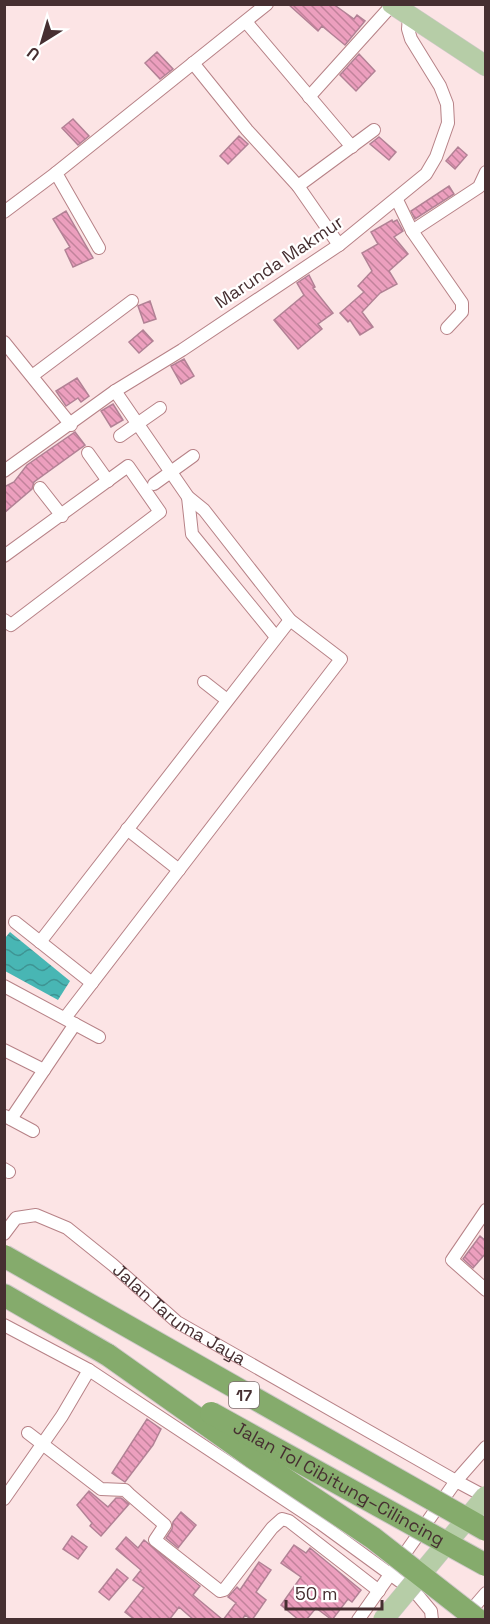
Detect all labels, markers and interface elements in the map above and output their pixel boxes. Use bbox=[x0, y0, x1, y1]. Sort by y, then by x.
north arrow bbox=[12, 12, 72, 72]
text: U bbox=[23, 42, 44, 65]
street label: Marunda Makmur bbox=[210, 210, 348, 313]
street label: Jalan Taruma Jaya bbox=[108, 1258, 250, 1370]
road number: 17 bbox=[229, 1382, 259, 1408]
street label: Jalan Tol Cibitung–Cilincing bbox=[229, 1416, 449, 1551]
scale bar bbox=[286, 1573, 382, 1611]
text: 50 m bbox=[295, 1582, 337, 1605]

